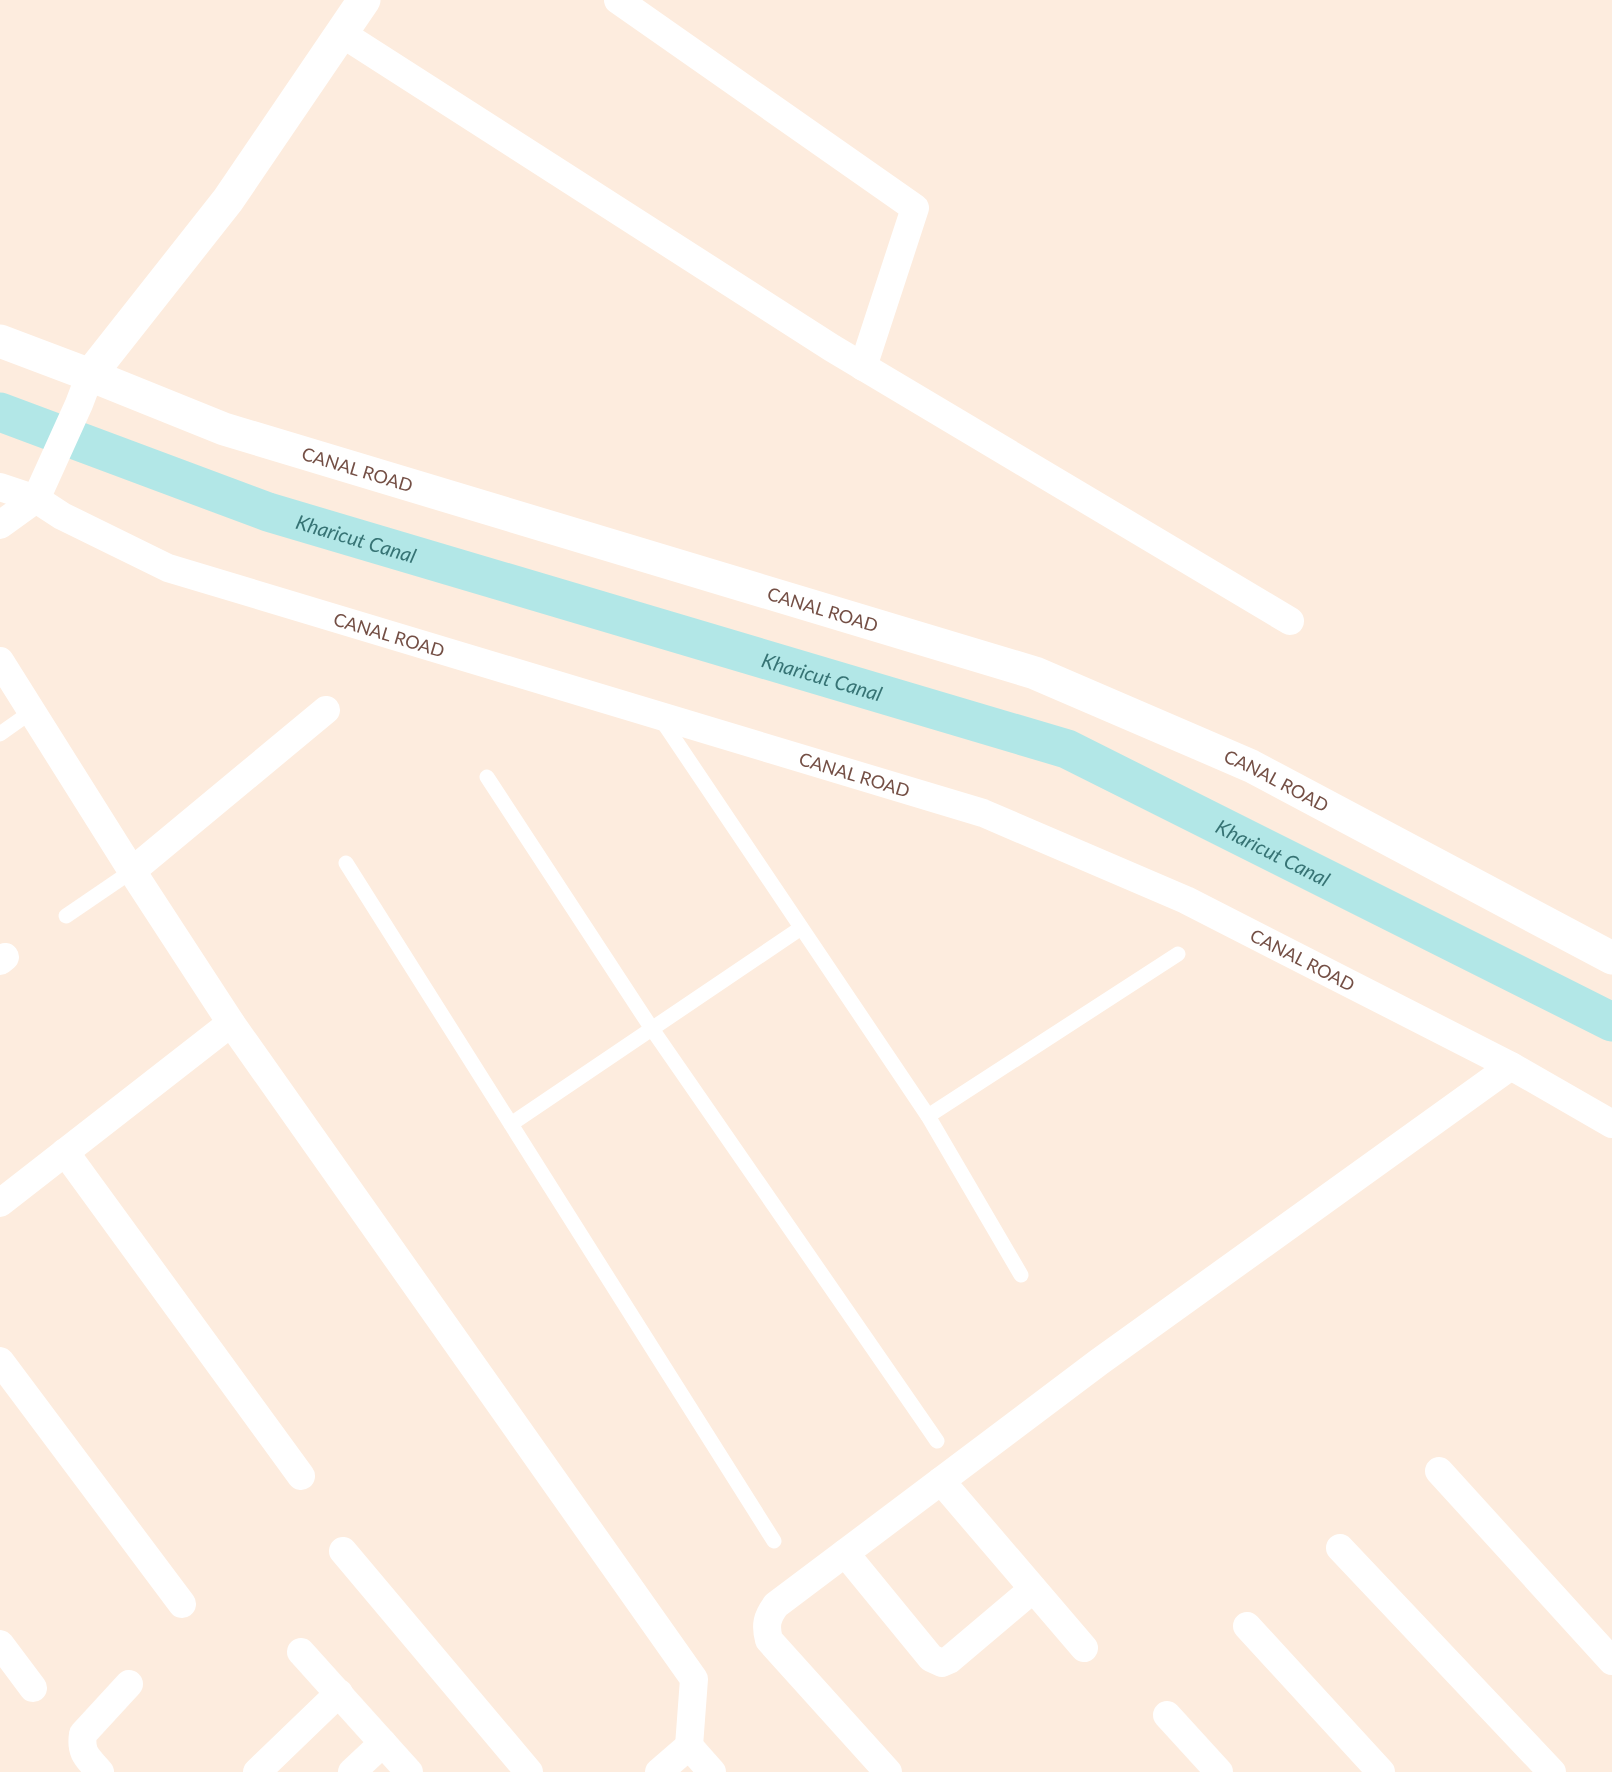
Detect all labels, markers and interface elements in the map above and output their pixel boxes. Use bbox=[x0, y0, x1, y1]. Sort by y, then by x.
street label: CANAL ROAD bbox=[299, 442, 415, 496]
water label: Kharicut Canal bbox=[293, 509, 420, 567]
street label: CANAL ROAD bbox=[765, 582, 881, 636]
street label: CANAL ROAD bbox=[331, 607, 447, 662]
water label: Kharicut Canal bbox=[759, 647, 885, 706]
street label: CANAL ROAD bbox=[1221, 745, 1333, 816]
street label: CANAL ROAD bbox=[797, 747, 913, 801]
water label: Kharicut Canal bbox=[1212, 814, 1334, 891]
street label: CANAL ROAD bbox=[1247, 924, 1359, 995]

